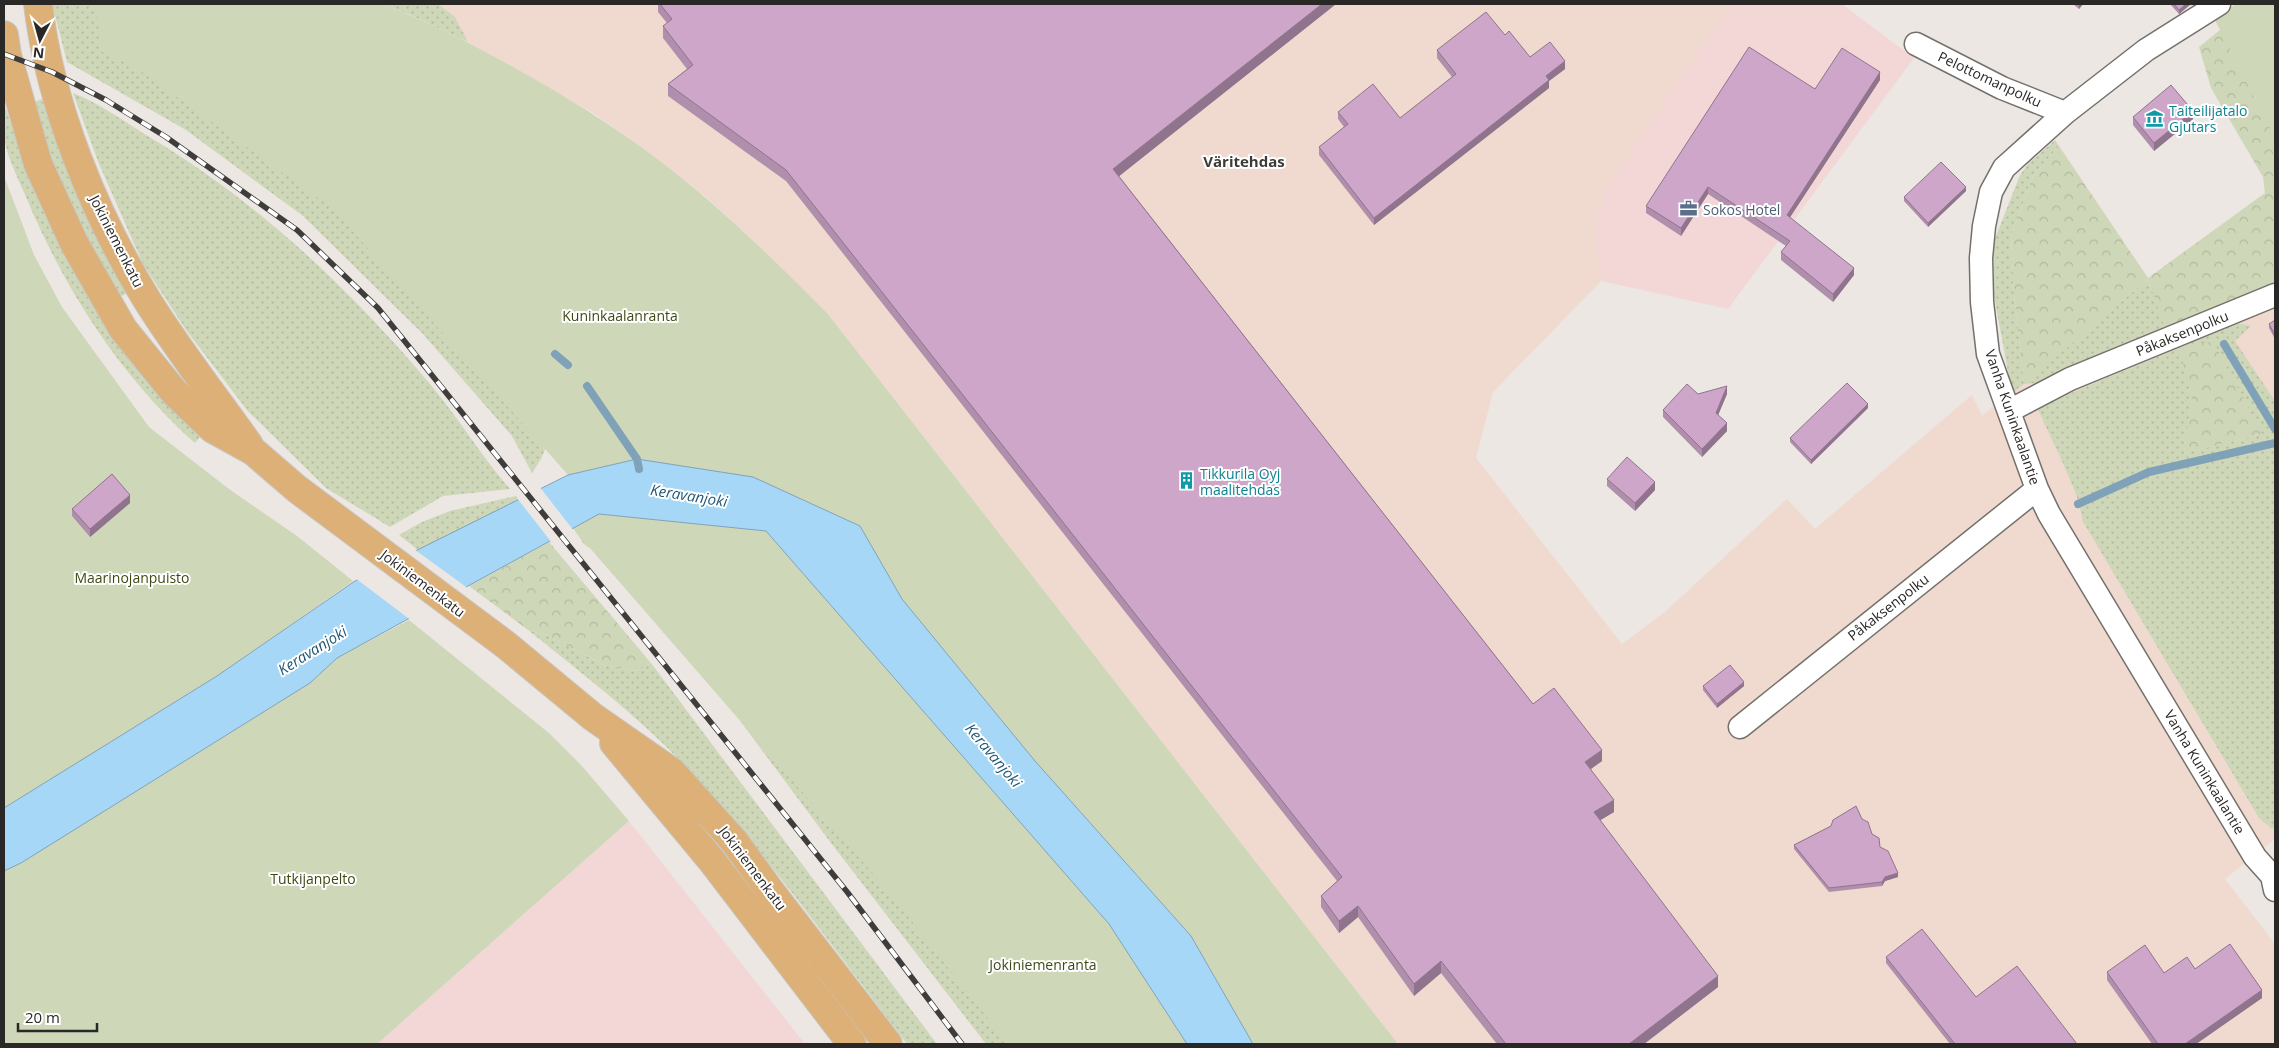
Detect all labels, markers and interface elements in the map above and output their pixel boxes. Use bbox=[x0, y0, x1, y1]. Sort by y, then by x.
north arrow bbox=[15, 15, 65, 65]
text: N bbox=[32, 43, 45, 63]
street label: Pelottomanpolku bbox=[1935, 47, 2045, 111]
place label: Taiteilijatalo Gjutars bbox=[2169, 101, 2248, 136]
museum icon: Taiteilijatalo Gjutars bbox=[2145, 108, 2165, 128]
district label: Väritehdas bbox=[1203, 151, 1285, 171]
street label: Jokiniemenkatu bbox=[85, 190, 148, 290]
office icon: Sokos Hotel bbox=[1679, 199, 1699, 219]
place label: Sokos Hotel bbox=[1703, 200, 1780, 219]
park label: Kuninkaalanranta bbox=[562, 306, 678, 325]
street label: Påkaksenpolku bbox=[2133, 306, 2231, 360]
street label: Vanha Kuninkaalantie bbox=[1981, 347, 2045, 487]
place label: Tikkurila Oyj maalitehdas bbox=[1200, 464, 1280, 499]
building icon: Tikkurila Oyj maalitehdas bbox=[1176, 471, 1196, 491]
water label: Keravanjoki bbox=[649, 479, 729, 511]
street label: Jokiniemenkatu bbox=[375, 544, 469, 621]
park label: Maarinojanpuisto bbox=[74, 568, 190, 587]
street label: Påkaksenpolku bbox=[1843, 569, 1933, 645]
water label: Keravanjoki bbox=[274, 621, 350, 679]
street label: Vanha Kuninkaalantie bbox=[2160, 706, 2250, 838]
water label: Keravanjoki bbox=[961, 719, 1027, 791]
street label: Jokiniemenkatu bbox=[714, 820, 791, 914]
park label: Tutkijanpelto bbox=[270, 869, 356, 888]
park label: Jokiniemenranta bbox=[987, 955, 1097, 974]
scale bar bbox=[18, 1000, 96, 1032]
text: 20 m bbox=[25, 1007, 60, 1027]

